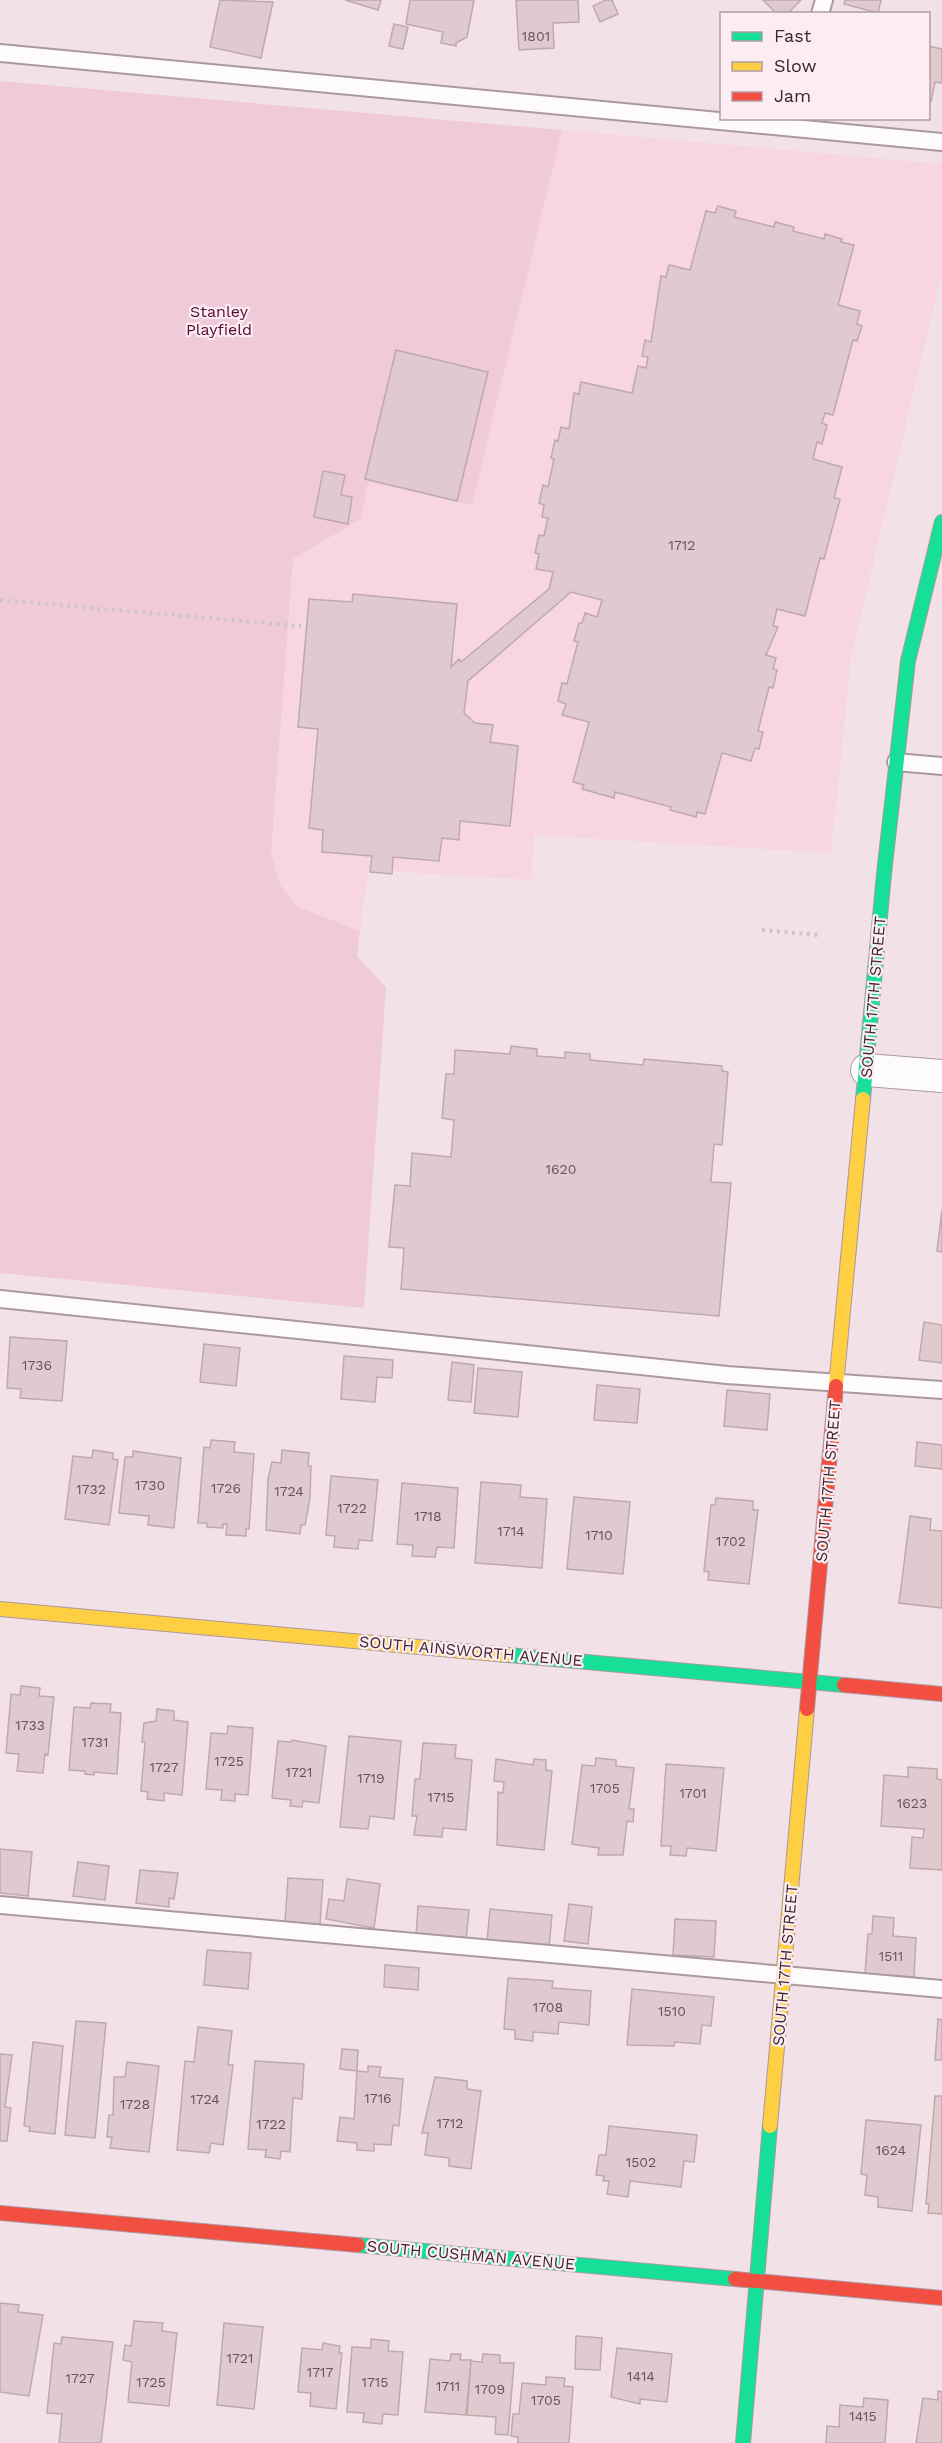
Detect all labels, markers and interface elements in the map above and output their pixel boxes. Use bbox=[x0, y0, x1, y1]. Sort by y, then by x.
legend bbox=[720, 12, 930, 120]
text: Fast bbox=[774, 25, 812, 46]
house number: 1801 bbox=[522, 28, 550, 44]
text: Slow bbox=[774, 55, 817, 76]
text: Jam bbox=[774, 85, 811, 106]
park label: Stanley Playfield bbox=[186, 302, 252, 339]
house number: 1712 bbox=[669, 537, 695, 553]
street label: SOUTH 17TH STREET bbox=[856, 915, 890, 1079]
house number: 1620 bbox=[546, 1161, 576, 1177]
house number: 1736 bbox=[22, 1357, 52, 1373]
street label: SOUTH 17TH STREET bbox=[811, 1399, 845, 1563]
house number: 1730 bbox=[135, 1477, 165, 1493]
house number: 1726 bbox=[211, 1480, 241, 1496]
house number: 1732 bbox=[76, 1481, 106, 1497]
house number: 1724 bbox=[274, 1483, 304, 1499]
house number: 1722 bbox=[337, 1500, 367, 1516]
house number: 1718 bbox=[414, 1508, 442, 1524]
house number: 1714 bbox=[497, 1523, 525, 1539]
house number: 1710 bbox=[585, 1527, 613, 1543]
house number: 1702 bbox=[716, 1533, 746, 1549]
street label: SOUTH AINSWORTH AVENUE bbox=[358, 1632, 584, 1670]
house number: 1733 bbox=[15, 1717, 45, 1733]
house number: 1731 bbox=[82, 1734, 108, 1750]
house number: 1725 bbox=[214, 1753, 244, 1769]
house number: 1727 bbox=[149, 1759, 179, 1775]
house number: 1721 bbox=[286, 1764, 312, 1780]
house number: 1719 bbox=[357, 1770, 385, 1786]
house number: 1705 bbox=[590, 1780, 620, 1796]
house number: 1701 bbox=[679, 1785, 707, 1801]
house number: 1715 bbox=[428, 1789, 454, 1805]
house number: 1623 bbox=[897, 1795, 927, 1811]
street label: SOUTH 17TH STREET bbox=[768, 1883, 802, 2047]
house number: 1511 bbox=[879, 1948, 903, 1964]
house number: 1708 bbox=[533, 1999, 563, 2015]
house number: 1510 bbox=[658, 2003, 686, 2019]
house number: 1716 bbox=[364, 2090, 392, 2106]
house number: 1724 bbox=[190, 2091, 220, 2107]
house number: 1728 bbox=[120, 2096, 150, 2112]
house number: 1712 bbox=[437, 2115, 463, 2131]
house number: 1722 bbox=[256, 2116, 286, 2132]
house number: 1624 bbox=[876, 2142, 906, 2158]
house number: 1502 bbox=[626, 2154, 656, 2170]
street label: SOUTH CUSHMAN AVENUE bbox=[366, 2236, 576, 2274]
house number: 1721 bbox=[227, 2350, 253, 2366]
house number: 1717 bbox=[307, 2364, 333, 2380]
house number: 1414 bbox=[627, 2368, 655, 2384]
house number: 1727 bbox=[65, 2370, 95, 2386]
house number: 1725 bbox=[136, 2374, 166, 2390]
house number: 1715 bbox=[362, 2374, 388, 2390]
house number: 1711 bbox=[436, 2378, 460, 2394]
house number: 1709 bbox=[475, 2381, 505, 2397]
house number: 1705 bbox=[531, 2392, 561, 2408]
house number: 1415 bbox=[849, 2408, 877, 2424]

